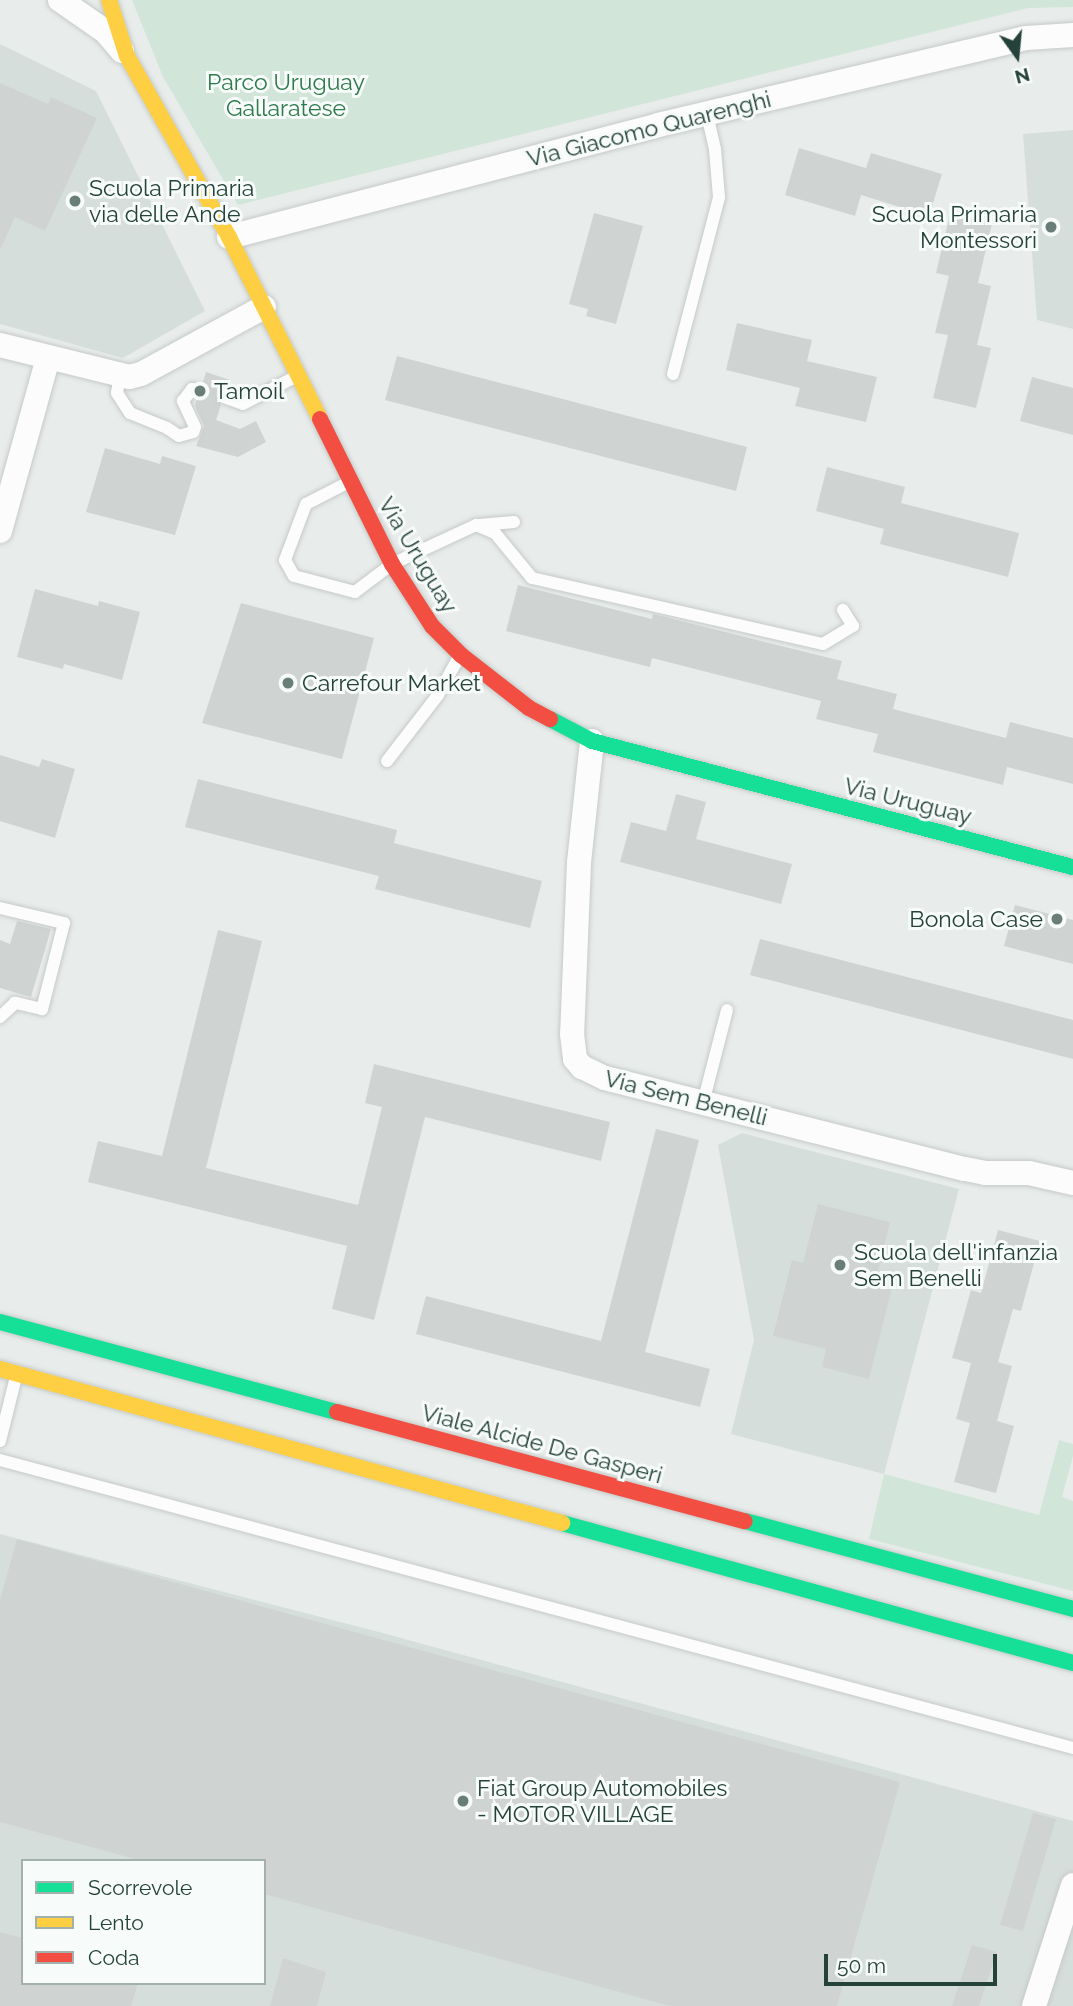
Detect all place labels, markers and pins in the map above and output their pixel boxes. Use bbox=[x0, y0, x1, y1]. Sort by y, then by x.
place label: Scuola Primaria via delle Ande bbox=[89, 174, 254, 228]
marker: Scuola Primaria via delle Ande bbox=[67, 193, 83, 209]
place label: Scuola Primaria Montessori bbox=[872, 200, 1037, 254]
marker: Scuola Primaria Montessori bbox=[1043, 219, 1059, 235]
place label: Tamoil bbox=[214, 377, 284, 405]
marker: Tamoil bbox=[192, 383, 208, 399]
place label: Carrefour Market bbox=[302, 669, 481, 697]
marker: Carrefour Market bbox=[280, 675, 296, 691]
place label: Bonola Case bbox=[909, 905, 1043, 933]
marker: Bonola Case bbox=[1049, 911, 1065, 927]
place label: Scuola dell'infanzia Sem Benelli bbox=[854, 1238, 1058, 1292]
marker: Scuola dell'infanzia Sem Benelli bbox=[832, 1257, 848, 1273]
place label: Fiat Group Automobiles - MOTOR VILLAGE bbox=[477, 1774, 728, 1828]
marker: Fiat Group Automobiles - MOTOR VILLAGE bbox=[455, 1793, 471, 1809]

